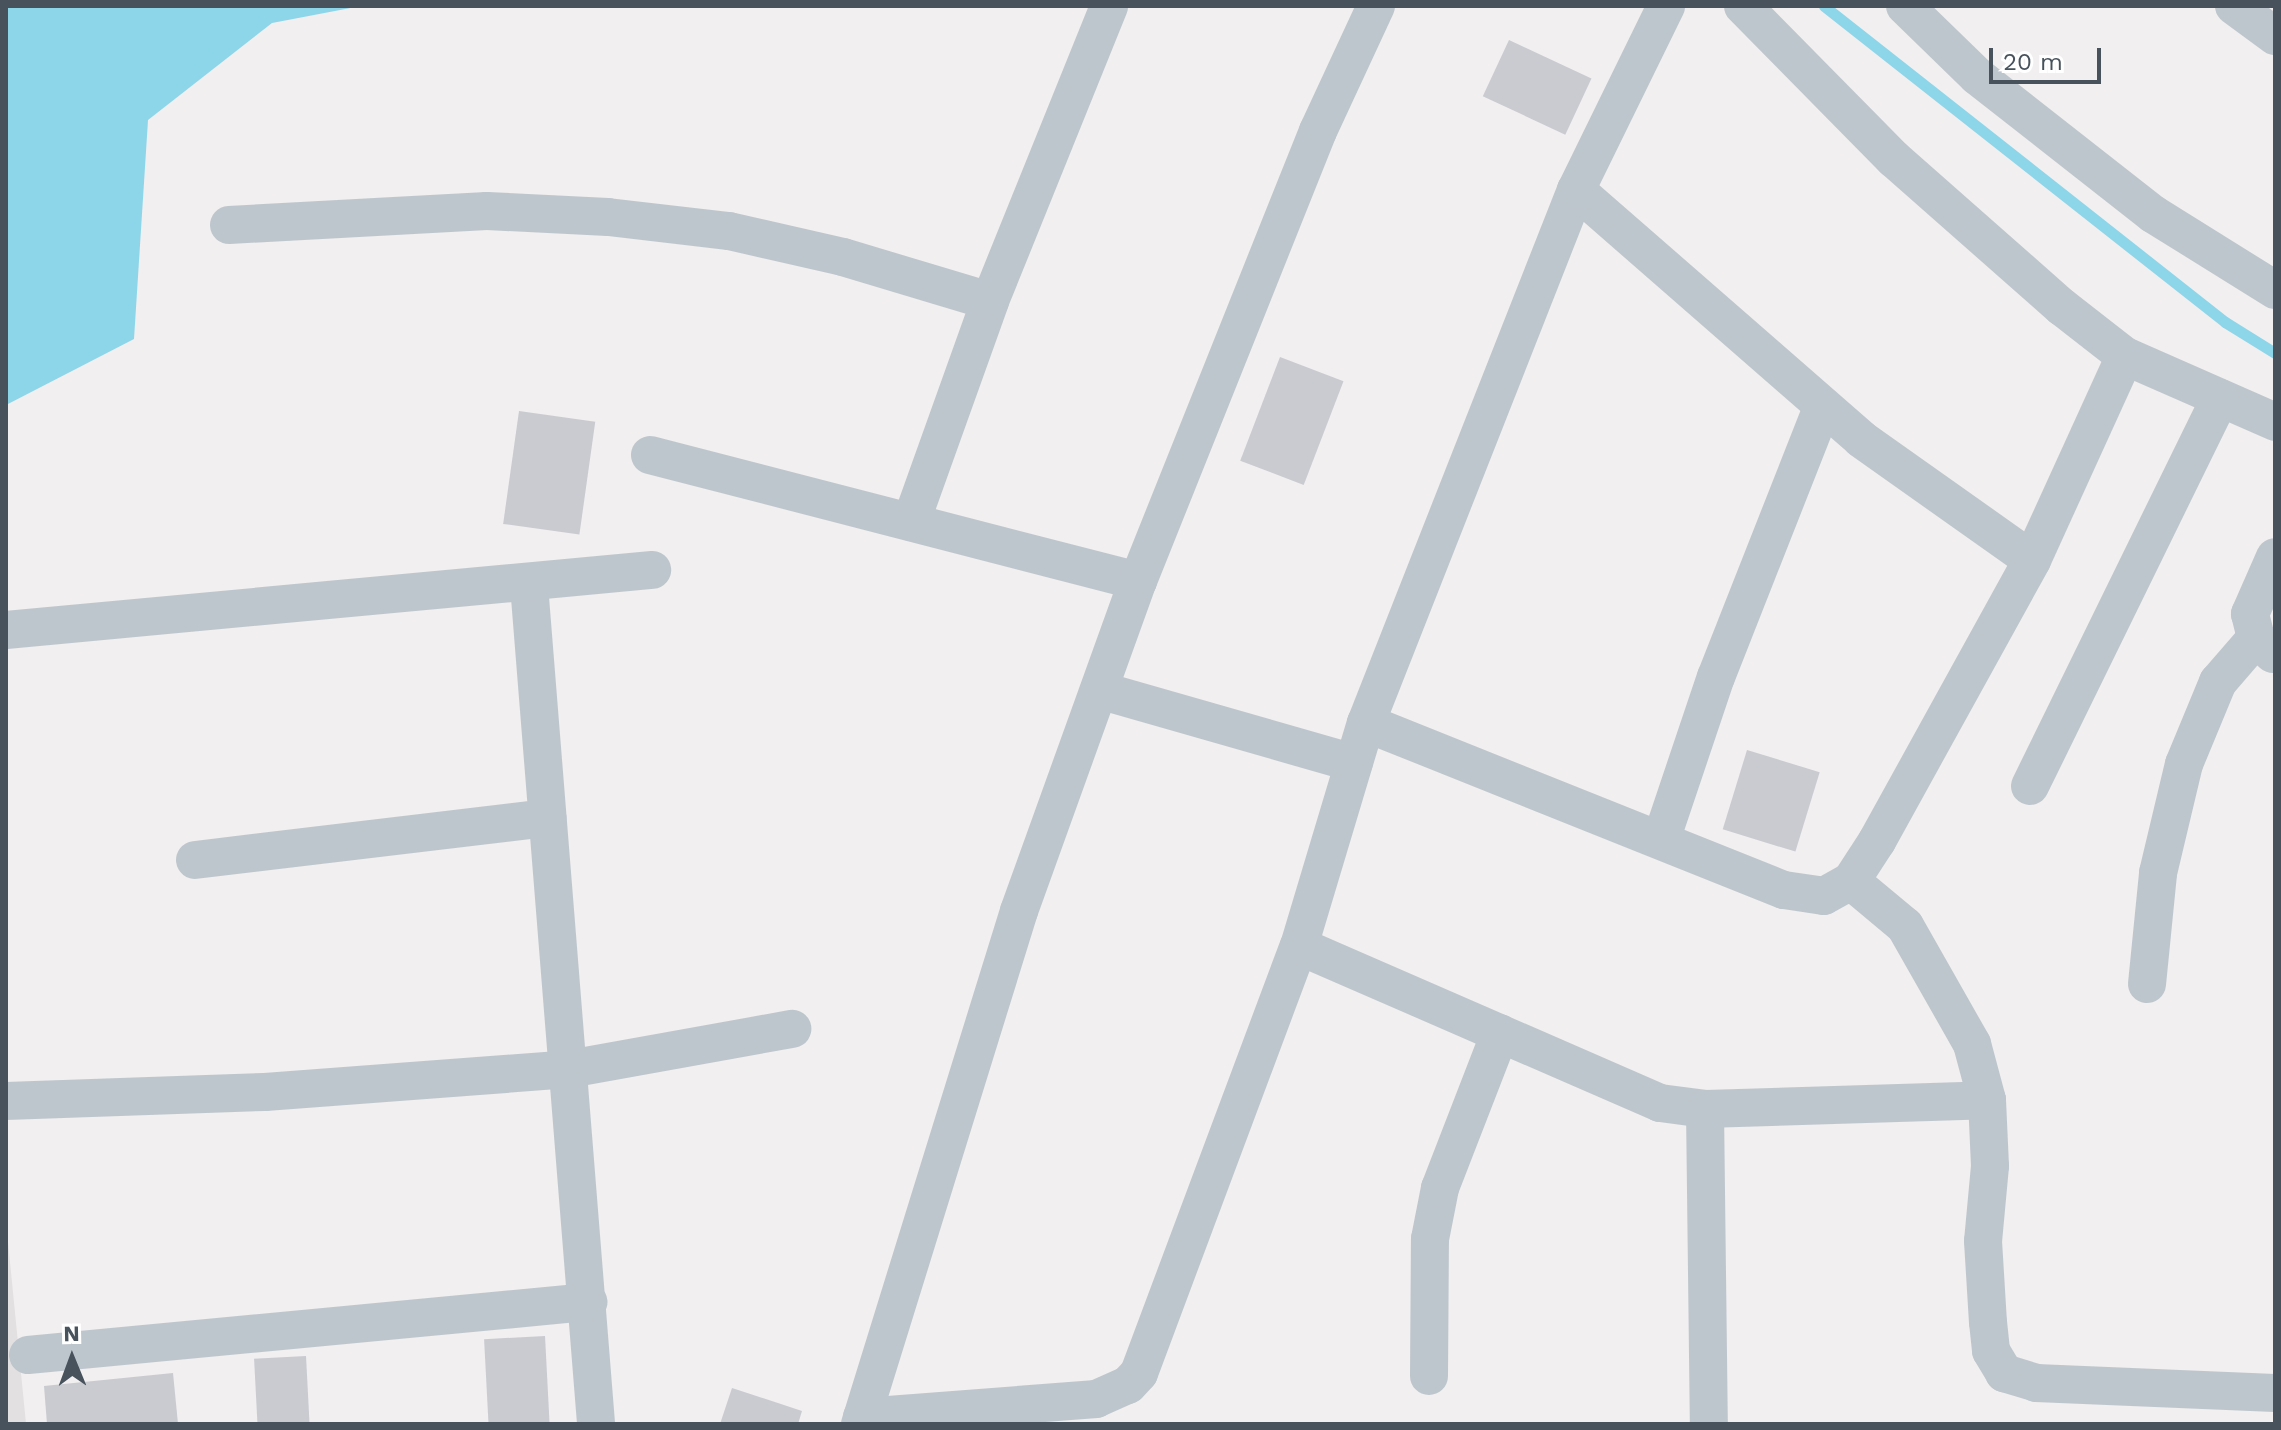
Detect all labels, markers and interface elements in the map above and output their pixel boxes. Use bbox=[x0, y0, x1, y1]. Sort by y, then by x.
scale bar bbox=[1993, 32, 2105, 82]
text: 20 m bbox=[2003, 48, 2063, 76]
north arrow bbox=[32, 1318, 112, 1398]
text: N bbox=[63, 1321, 80, 1346]

